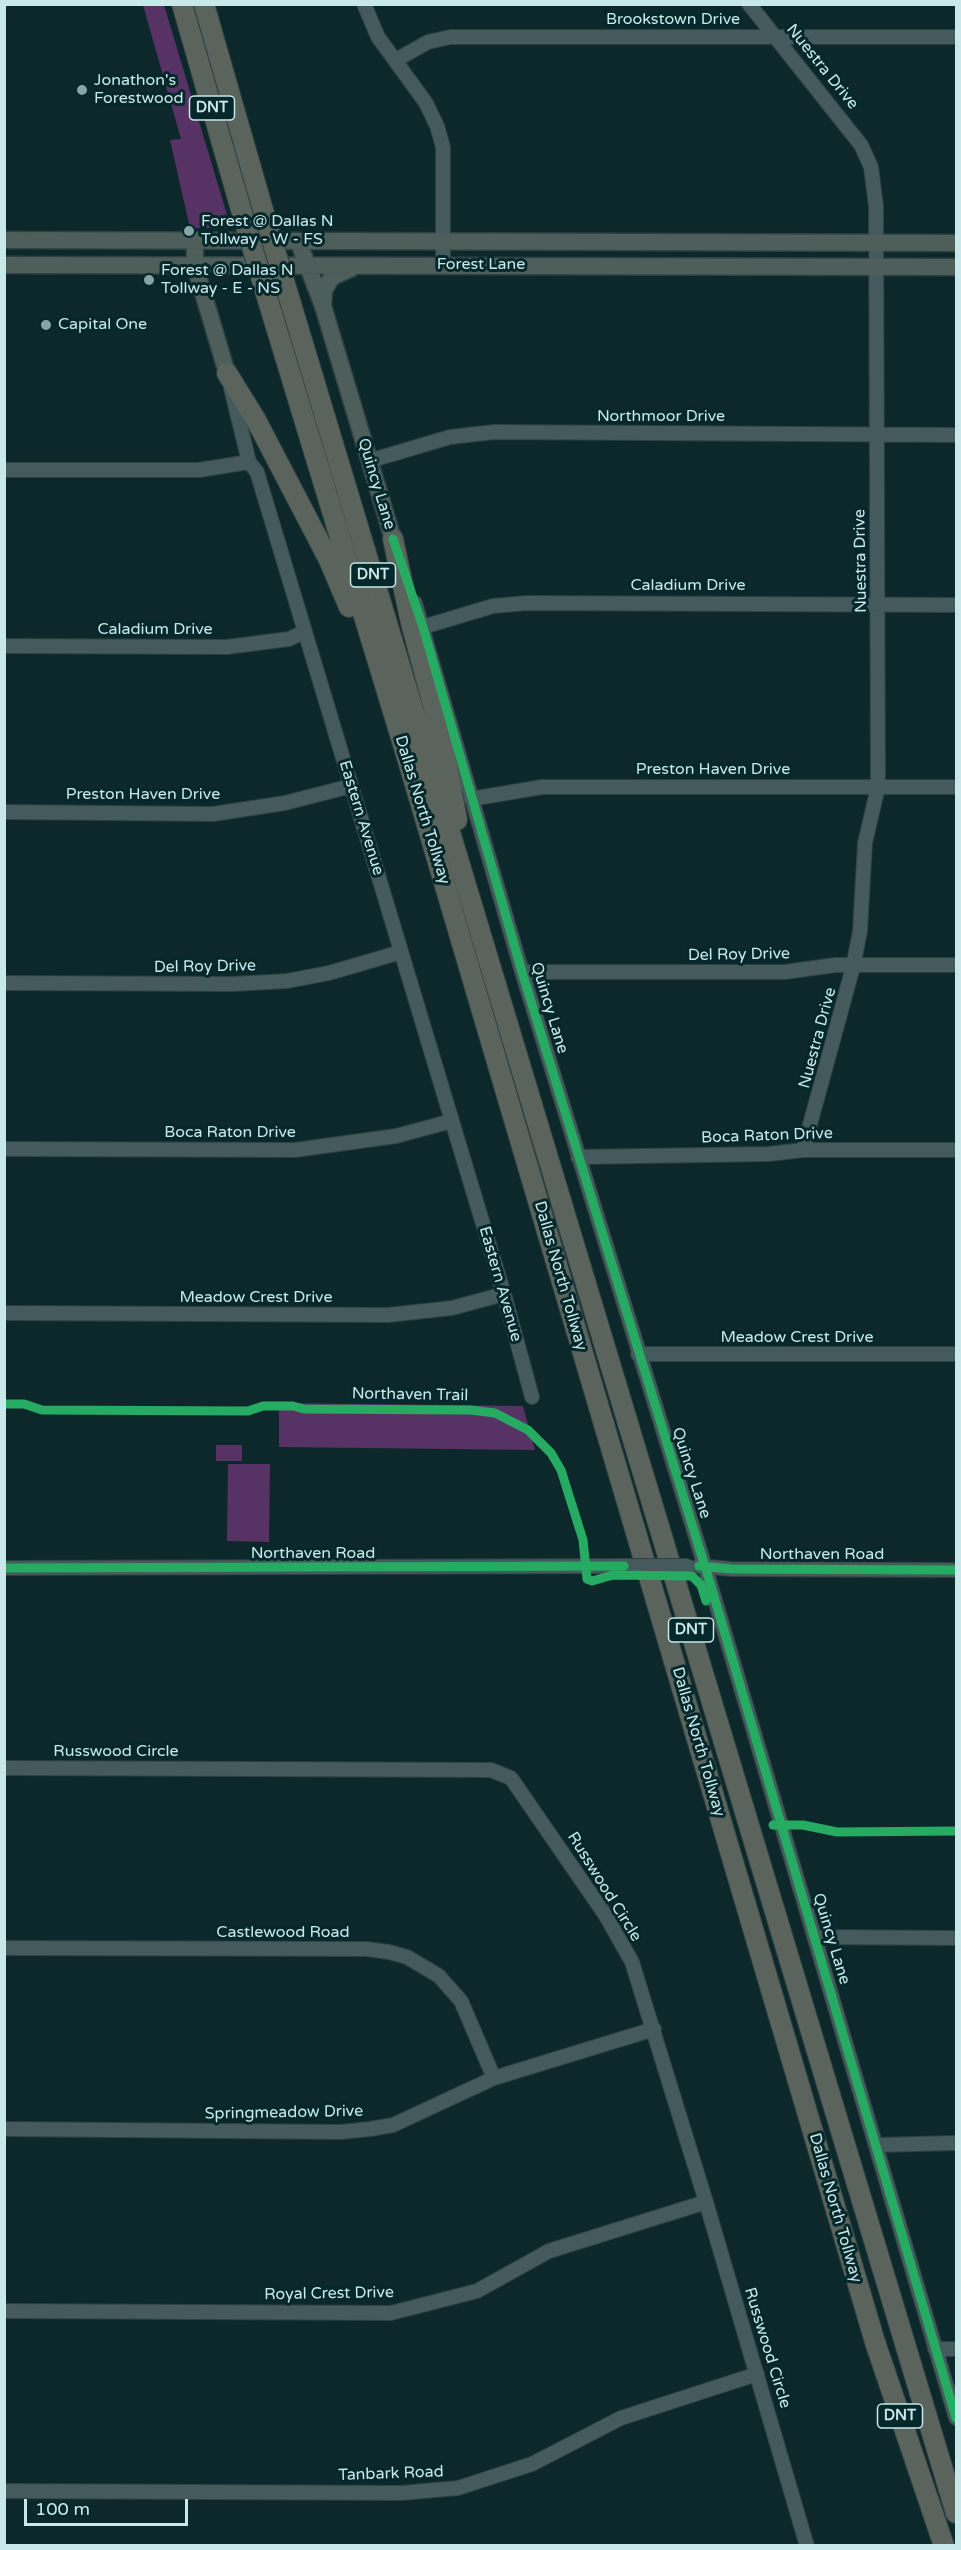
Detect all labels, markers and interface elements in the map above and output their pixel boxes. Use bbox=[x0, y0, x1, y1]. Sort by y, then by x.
street label: Brookstown Drive bbox=[606, 10, 740, 30]
street label: Nuestra Drive bbox=[782, 21, 862, 113]
place label: Jonathon's Forestwood bbox=[94, 71, 184, 109]
marker: Jonathon's Forestwood bbox=[75, 83, 89, 97]
road number: DNT bbox=[190, 96, 234, 120]
place label: Forest @ Dallas N Tollway - W - FS bbox=[201, 212, 334, 250]
marker: Forest @ Dallas N Tollway - W - FS bbox=[182, 224, 196, 238]
street label: Forest Lane bbox=[437, 255, 525, 275]
place label: Forest @ Dallas N Tollway - E - NS bbox=[161, 261, 294, 299]
marker: Forest @ Dallas N Tollway - E - NS bbox=[142, 273, 156, 287]
place label: Capital One bbox=[58, 315, 147, 335]
marker: Capital One bbox=[39, 318, 53, 332]
street label: Northmoor Drive bbox=[597, 407, 725, 427]
street label: Quincy Lane bbox=[353, 436, 399, 532]
street label: Nuestra Drive bbox=[850, 509, 872, 613]
road number: DNT bbox=[350, 563, 395, 587]
street label: Caladium Drive bbox=[630, 576, 746, 596]
street label: Caladium Drive bbox=[97, 620, 213, 640]
street label: Dallas North Tollway bbox=[390, 733, 454, 887]
street label: Eastern Avenue bbox=[334, 758, 388, 878]
street label: Preston Haven Drive bbox=[636, 760, 790, 780]
street label: Preston Haven Drive bbox=[66, 785, 220, 805]
street label: Del Roy Drive bbox=[688, 945, 790, 965]
street label: Del Roy Drive bbox=[154, 957, 256, 977]
street label: Quincy Lane bbox=[526, 960, 572, 1056]
street label: Nuestra Drive bbox=[795, 985, 841, 1091]
street label: Boca Raton Drive bbox=[164, 1123, 296, 1143]
street label: Boca Raton Drive bbox=[701, 1124, 833, 1148]
street label: Dallas North Tollway bbox=[529, 1199, 591, 1353]
street label: Eastern Avenue bbox=[474, 1224, 526, 1344]
street label: Meadow Crest Drive bbox=[179, 1288, 333, 1308]
street label: Meadow Crest Drive bbox=[720, 1328, 874, 1348]
street label: Northaven Trail bbox=[352, 1384, 468, 1406]
street label: Quincy Lane bbox=[667, 1425, 715, 1521]
street label: Northaven Road bbox=[251, 1544, 375, 1564]
street label: Northaven Road bbox=[760, 1545, 884, 1565]
road number: DNT bbox=[668, 1618, 714, 1642]
street label: Dallas North Tollway bbox=[667, 1665, 729, 1819]
street label: Russwood Circle bbox=[53, 1742, 179, 1762]
street label: Russwood Circle bbox=[563, 1829, 645, 1945]
street label: Quincy Lane bbox=[808, 1891, 854, 1987]
street label: Castlewood Road bbox=[216, 1923, 350, 1943]
street label: Springmeadow Drive bbox=[205, 2102, 363, 2124]
street label: Dallas North Tollway bbox=[804, 2131, 866, 2285]
street label: Royal Crest Drive bbox=[264, 2283, 394, 2305]
street label: Russwood Circle bbox=[740, 2285, 794, 2411]
road number: DNT bbox=[878, 2404, 922, 2428]
street label: Tanbark Road bbox=[338, 2463, 444, 2485]
scale bar bbox=[27, 2487, 190, 2525]
text: 100 m bbox=[35, 2498, 90, 2520]

